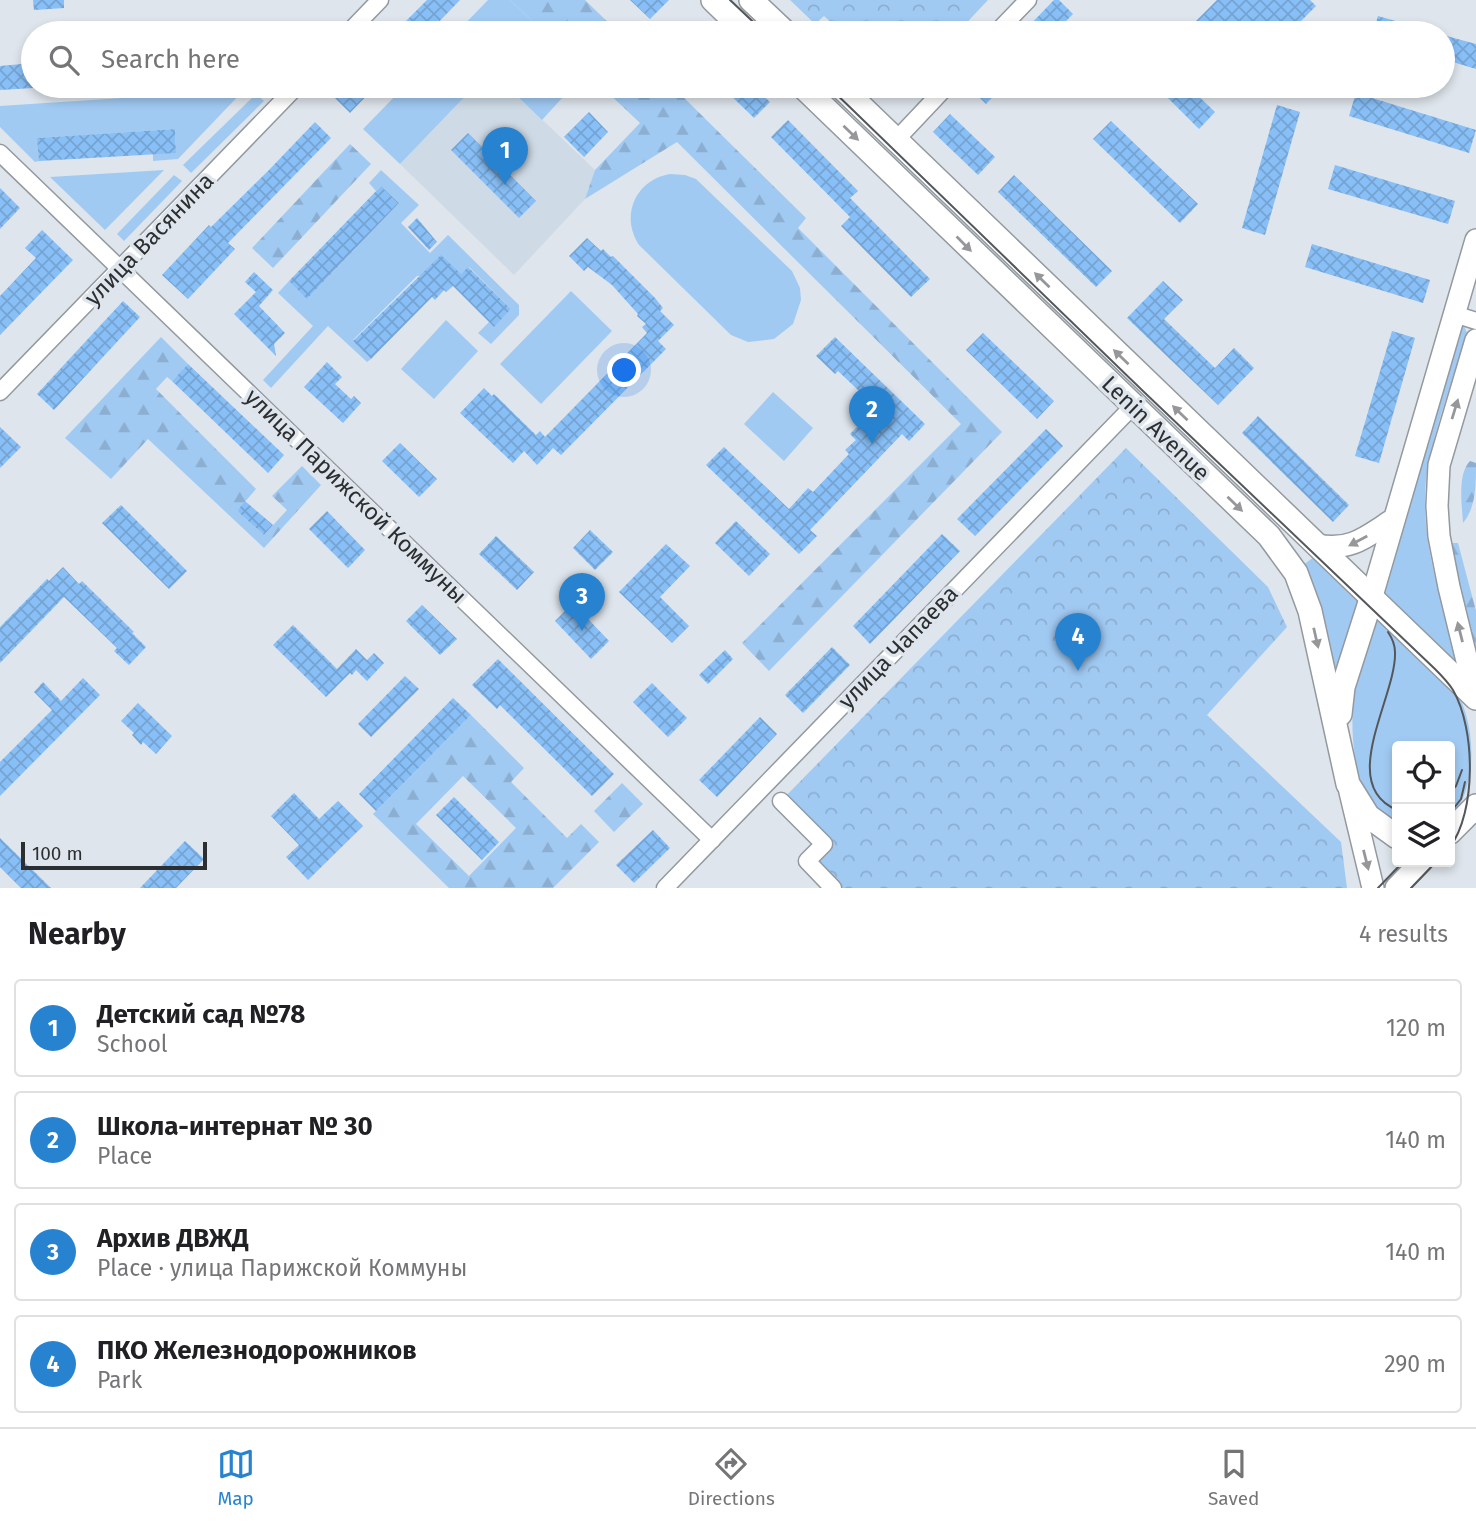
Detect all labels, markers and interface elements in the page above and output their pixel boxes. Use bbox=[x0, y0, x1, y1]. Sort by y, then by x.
search box bbox=[21, 21, 1455, 98]
icon: search bbox=[45, 41, 83, 79]
text: Search here bbox=[101, 44, 240, 75]
one-way arrow bbox=[842, 125, 859, 142]
pin: 1 bbox=[482, 127, 528, 185]
street label: улица Васянина bbox=[79, 167, 219, 311]
one-way arrow bbox=[956, 235, 973, 252]
one-way arrow bbox=[1034, 272, 1051, 289]
one-way arrow bbox=[1113, 348, 1130, 365]
your location bbox=[607, 353, 641, 387]
street label: Lenin Avenue bbox=[1096, 370, 1216, 486]
street label: улица Парижской Коммуны bbox=[239, 383, 473, 609]
pin: 2 bbox=[849, 386, 895, 444]
one-way arrow bbox=[1451, 398, 1461, 419]
one-way arrow bbox=[1172, 406, 1189, 422]
one-way arrow bbox=[1226, 495, 1243, 511]
one-way arrow bbox=[1347, 534, 1367, 546]
pin: 3 bbox=[559, 573, 605, 631]
street label: улица Чапаева bbox=[832, 579, 964, 715]
pin: 4 bbox=[1055, 613, 1101, 671]
one-way arrow bbox=[1454, 620, 1465, 642]
one-way arrow bbox=[1311, 627, 1322, 649]
map controls bbox=[1392, 741, 1455, 867]
button: locate bbox=[1392, 741, 1455, 804]
button: layers bbox=[1392, 804, 1455, 867]
scale bar bbox=[21, 839, 206, 871]
text: 100 m bbox=[32, 842, 83, 865]
one-way arrow bbox=[1361, 849, 1372, 871]
text: Nearby bbox=[28, 916, 126, 952]
text: 4 results bbox=[1359, 920, 1448, 948]
text: Детский сад №78 bbox=[97, 999, 305, 1030]
text: 1 bbox=[48, 1014, 58, 1042]
text: 120 m bbox=[1386, 1014, 1446, 1042]
text: School bbox=[97, 1030, 168, 1058]
text: Школа-интернат № 30 bbox=[97, 1111, 373, 1142]
text: 2 bbox=[47, 1126, 59, 1154]
text: 140 m bbox=[1385, 1126, 1446, 1154]
text: Place bbox=[97, 1142, 152, 1170]
text: Архив ДВЖД bbox=[97, 1223, 249, 1254]
text: 3 bbox=[47, 1238, 59, 1266]
text: 140 m bbox=[1385, 1238, 1446, 1266]
text: Place · улица Парижской Коммуны bbox=[97, 1254, 467, 1282]
text: ПКО Железнодорожников bbox=[97, 1335, 417, 1366]
text: 4 bbox=[47, 1350, 60, 1378]
text: 290 m bbox=[1384, 1350, 1446, 1378]
text: Park bbox=[97, 1366, 142, 1394]
tab: Map bbox=[217, 1445, 255, 1510]
tab: Directions bbox=[688, 1445, 775, 1510]
tab: Saved bbox=[1208, 1445, 1259, 1510]

